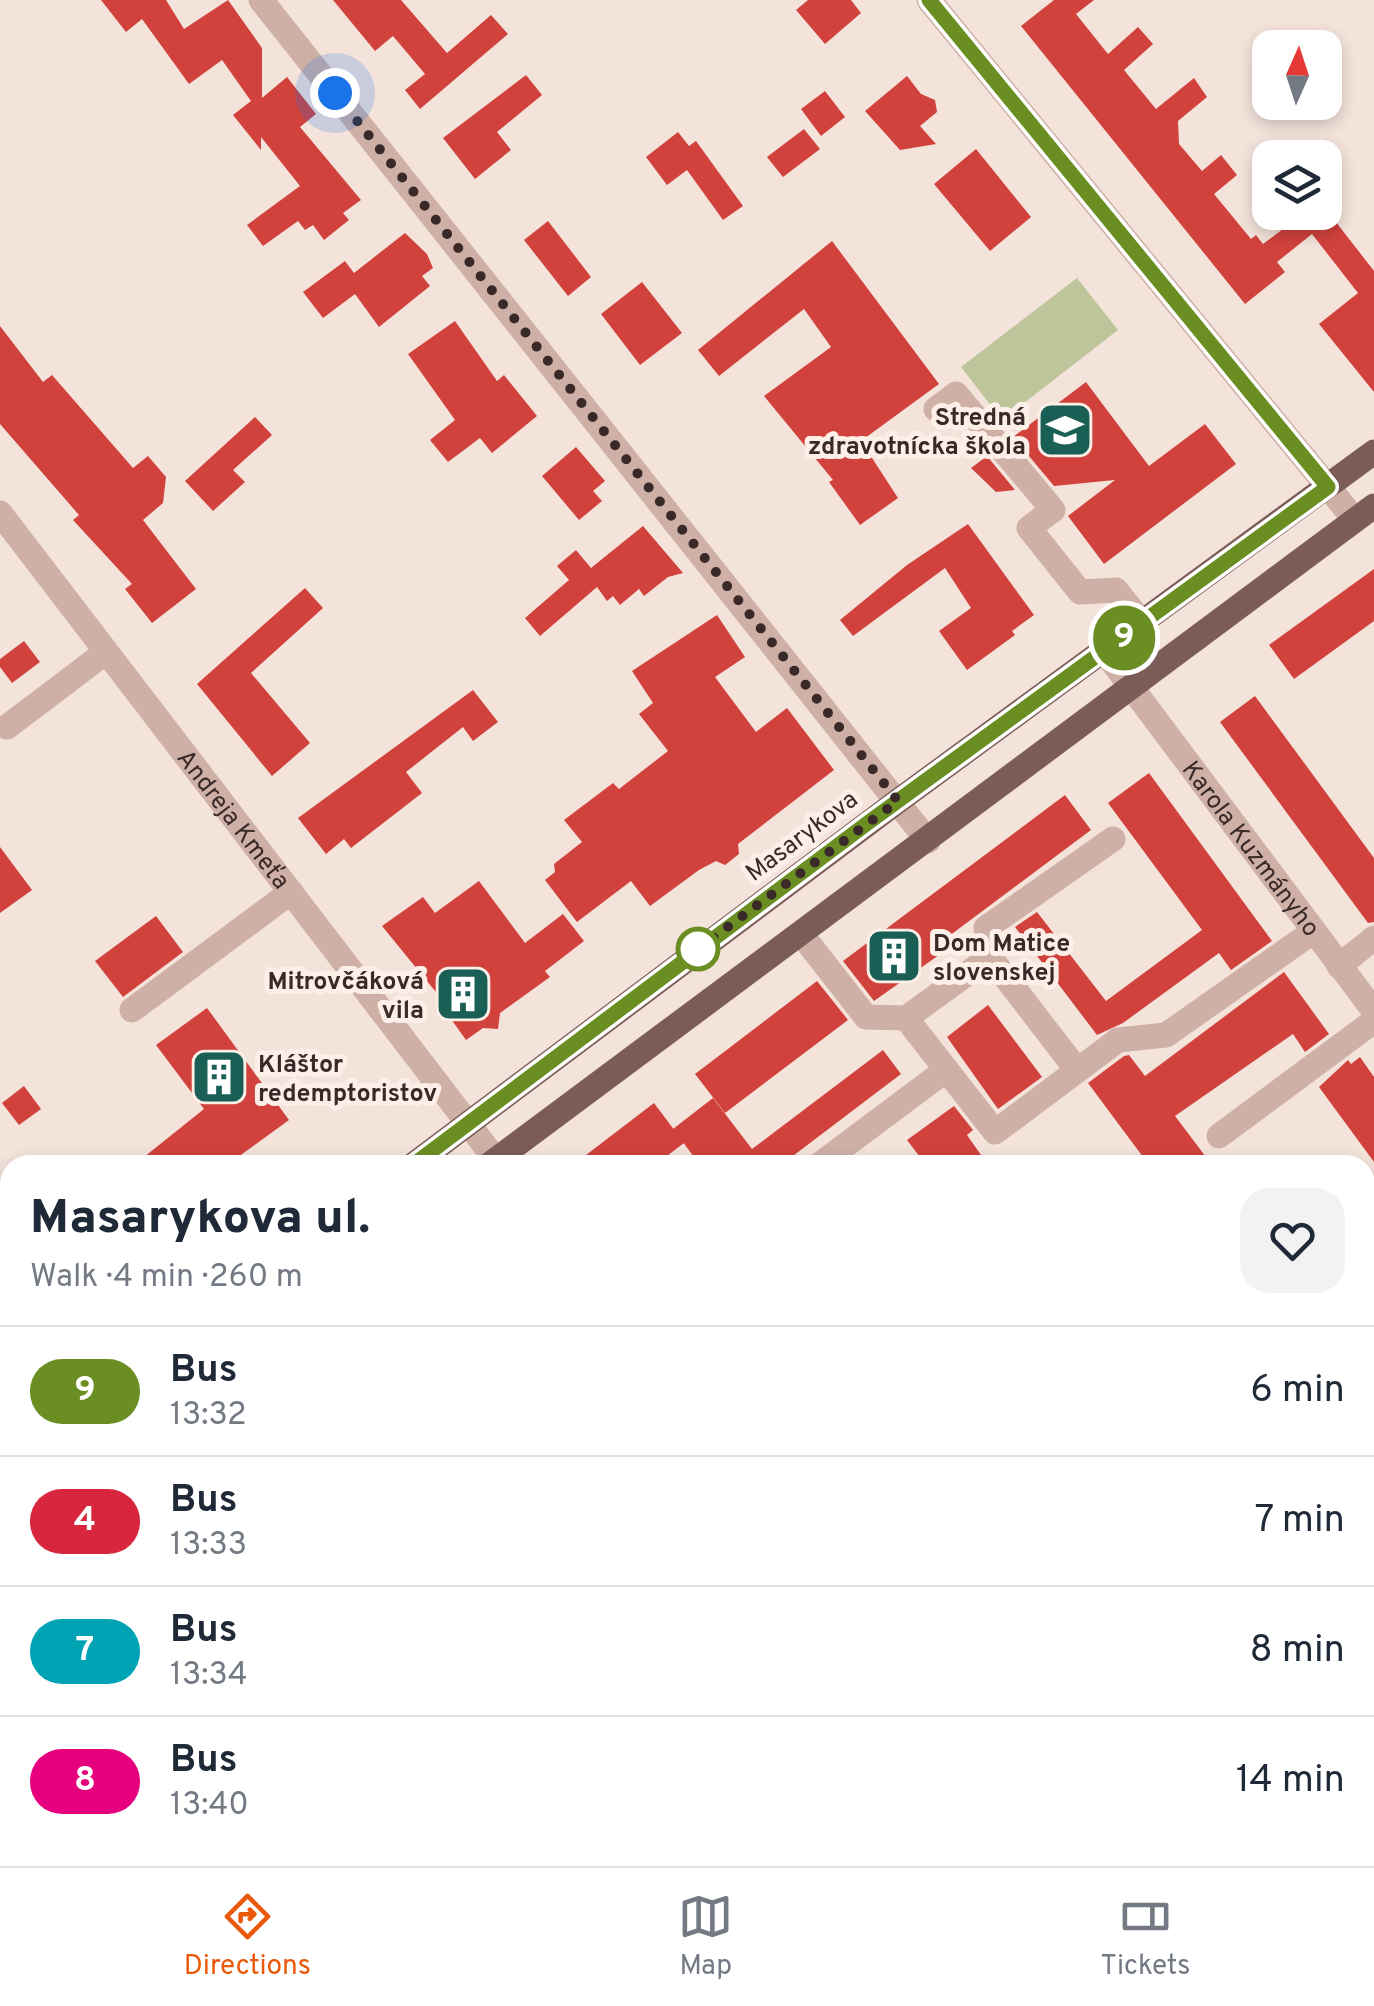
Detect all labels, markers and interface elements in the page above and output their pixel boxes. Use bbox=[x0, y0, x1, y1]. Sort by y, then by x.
north arrow bbox=[1252, 30, 1342, 120]
map controls bbox=[1252, 30, 1342, 230]
your location bbox=[310, 68, 360, 118]
button: layers bbox=[1252, 140, 1342, 230]
school or university icon: Stredná zdravotnícka škola bbox=[1035, 400, 1095, 460]
place label: Stredná zdravotnícka škola bbox=[808, 403, 1026, 464]
line badge: 9 bbox=[1092, 606, 1156, 670]
text: 9 bbox=[1113, 616, 1135, 660]
street label: Andreja Kmeťa bbox=[168, 744, 296, 897]
street label: Karola Kuzmányho bbox=[1173, 756, 1326, 944]
street label: Masarykova bbox=[740, 785, 865, 890]
building icon: Dom Matice slovenskej bbox=[864, 926, 924, 986]
unlabelled marker bbox=[677, 928, 719, 970]
place label: Dom Matice slovenskej bbox=[933, 929, 1070, 990]
building icon: Mitrovčáková vila bbox=[433, 964, 493, 1024]
place label: Mitrovčáková vila bbox=[267, 967, 424, 1028]
building icon: Kláštor redemptoristov bbox=[189, 1047, 249, 1107]
place label: Kláštor redemptoristov bbox=[258, 1050, 437, 1111]
button: heart bbox=[1240, 1188, 1345, 1293]
text: Masarykova ul. bbox=[30, 1190, 370, 1250]
text: Walk · 4 min · 260 m bbox=[30, 1258, 303, 1298]
text: Bus bbox=[170, 1347, 237, 1396]
text: 6 min bbox=[1250, 1367, 1345, 1416]
text: 9 bbox=[74, 1369, 96, 1413]
text: 13:32 bbox=[170, 1396, 247, 1436]
text: Bus bbox=[170, 1477, 237, 1526]
text: 7 min bbox=[1255, 1497, 1345, 1546]
text: 4 bbox=[74, 1499, 96, 1543]
text: 13:33 bbox=[170, 1526, 247, 1566]
text: Bus bbox=[170, 1607, 237, 1656]
text: 8 min bbox=[1250, 1627, 1345, 1676]
text: 7 bbox=[76, 1629, 94, 1673]
text: 13:34 bbox=[170, 1656, 248, 1696]
text: Bus bbox=[170, 1737, 237, 1786]
text: 14 min bbox=[1236, 1757, 1345, 1806]
text: 8 bbox=[74, 1759, 96, 1803]
text: 13:40 bbox=[170, 1786, 249, 1826]
tab: Directions bbox=[184, 1889, 311, 1985]
tab: Map bbox=[678, 1889, 733, 1985]
tab: Tickets bbox=[1101, 1889, 1190, 1985]

